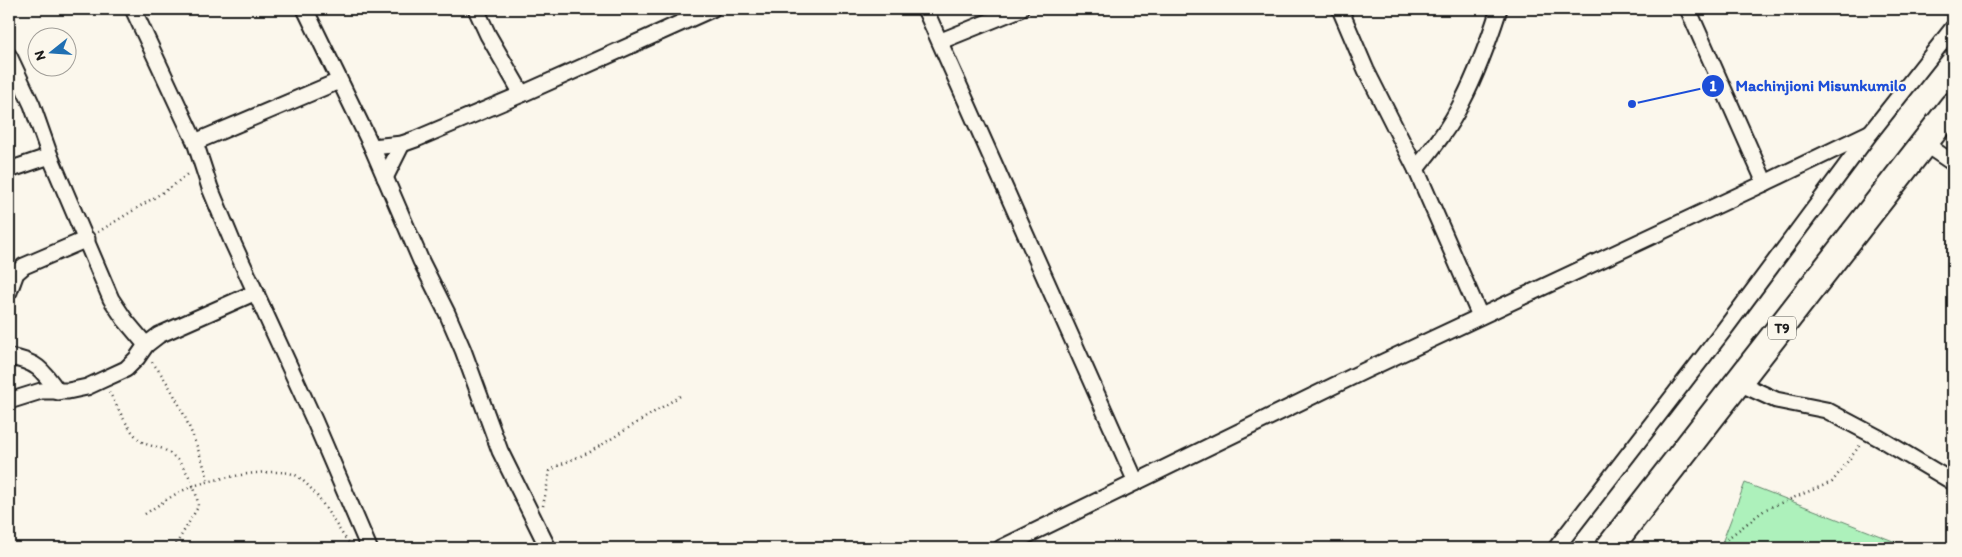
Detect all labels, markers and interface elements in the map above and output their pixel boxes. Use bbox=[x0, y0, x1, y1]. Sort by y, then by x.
north arrow bbox=[28, 28, 78, 78]
text: N bbox=[31, 49, 50, 63]
callout: Machinjioni Misunkumilo bbox=[1701, 70, 1916, 101]
text: Machinjioni Misunkumilo bbox=[1735, 76, 1907, 96]
text: 1 bbox=[1710, 77, 1717, 95]
road number: T9 bbox=[1768, 316, 1796, 339]

